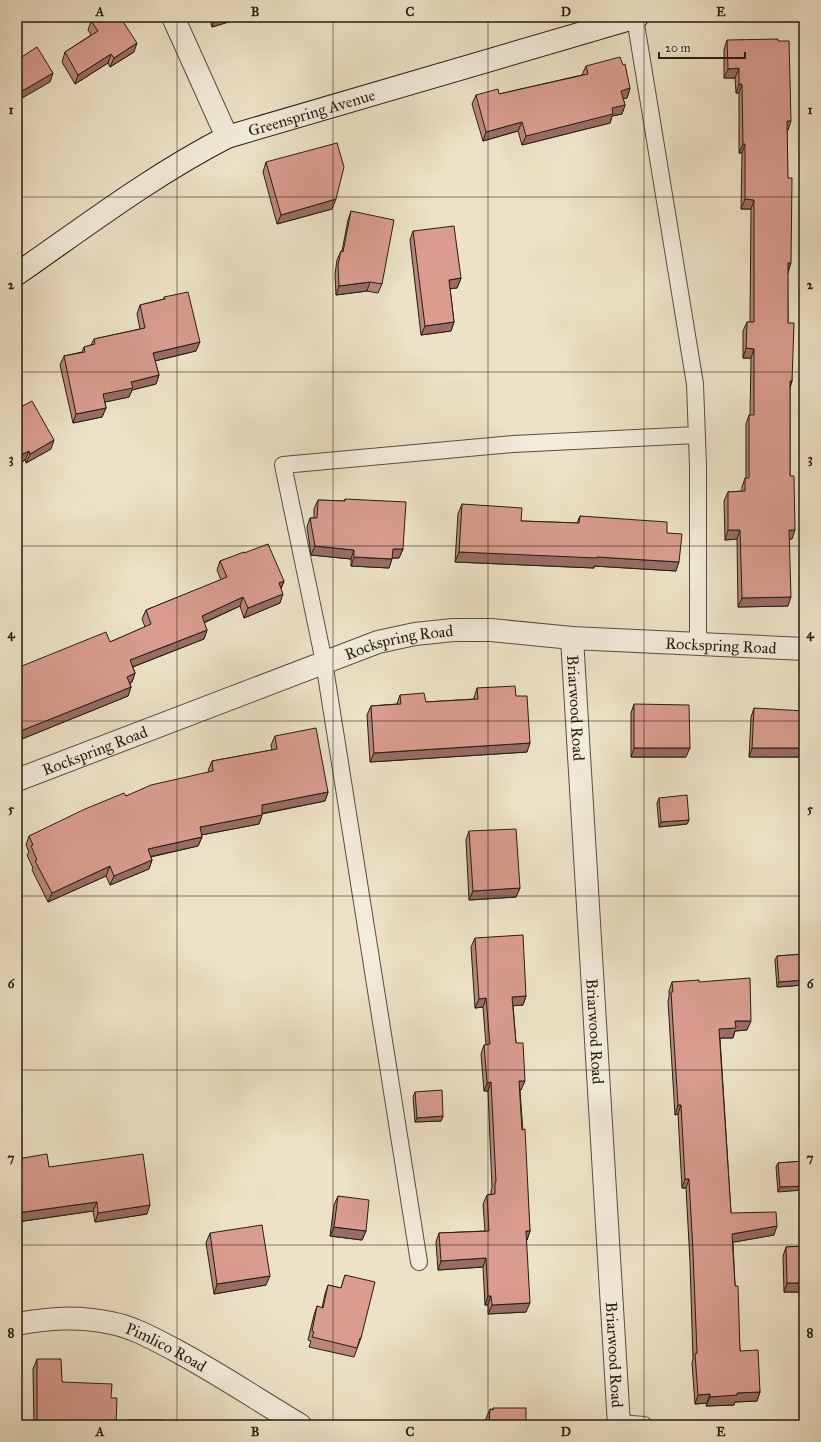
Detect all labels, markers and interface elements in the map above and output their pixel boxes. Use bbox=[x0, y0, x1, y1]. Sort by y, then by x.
text: A bbox=[95, 4, 105, 20]
text: B bbox=[251, 4, 260, 20]
text: C bbox=[406, 4, 415, 20]
text: D bbox=[561, 4, 571, 20]
text: E bbox=[716, 4, 726, 20]
scale bar bbox=[659, 34, 745, 60]
text: 20 m bbox=[665, 41, 691, 55]
street label: Greenspring Avenue bbox=[246, 85, 378, 140]
text: 1 bbox=[8, 102, 14, 118]
text: 1 bbox=[807, 102, 813, 118]
text: 2 bbox=[8, 277, 15, 293]
text: 2 bbox=[807, 277, 814, 293]
text: 3 bbox=[8, 451, 14, 467]
text: 3 bbox=[807, 451, 813, 467]
street label: Rockspring Road bbox=[342, 621, 454, 663]
text: 4 bbox=[7, 626, 15, 642]
text: 4 bbox=[806, 626, 814, 642]
street label: Rockspring Road bbox=[665, 633, 777, 657]
street label: Briarwood Road bbox=[564, 654, 589, 761]
street label: Rockspring Road bbox=[39, 722, 150, 779]
text: 5 bbox=[8, 801, 15, 817]
text: 5 bbox=[807, 801, 814, 817]
text: 6 bbox=[8, 976, 16, 992]
text: 6 bbox=[807, 976, 815, 992]
street label: Briarwood Road bbox=[583, 978, 608, 1085]
text: 7 bbox=[8, 1150, 15, 1166]
text: 7 bbox=[807, 1150, 814, 1166]
street label: Briarwood Road bbox=[602, 1301, 627, 1408]
street label: Pimlico Road bbox=[123, 1318, 210, 1375]
text: 8 bbox=[8, 1325, 15, 1341]
text: 8 bbox=[807, 1325, 814, 1341]
text: A bbox=[95, 1424, 105, 1440]
text: B bbox=[251, 1424, 260, 1440]
text: C bbox=[406, 1424, 415, 1440]
text: D bbox=[561, 1424, 571, 1440]
text: E bbox=[716, 1424, 726, 1440]

